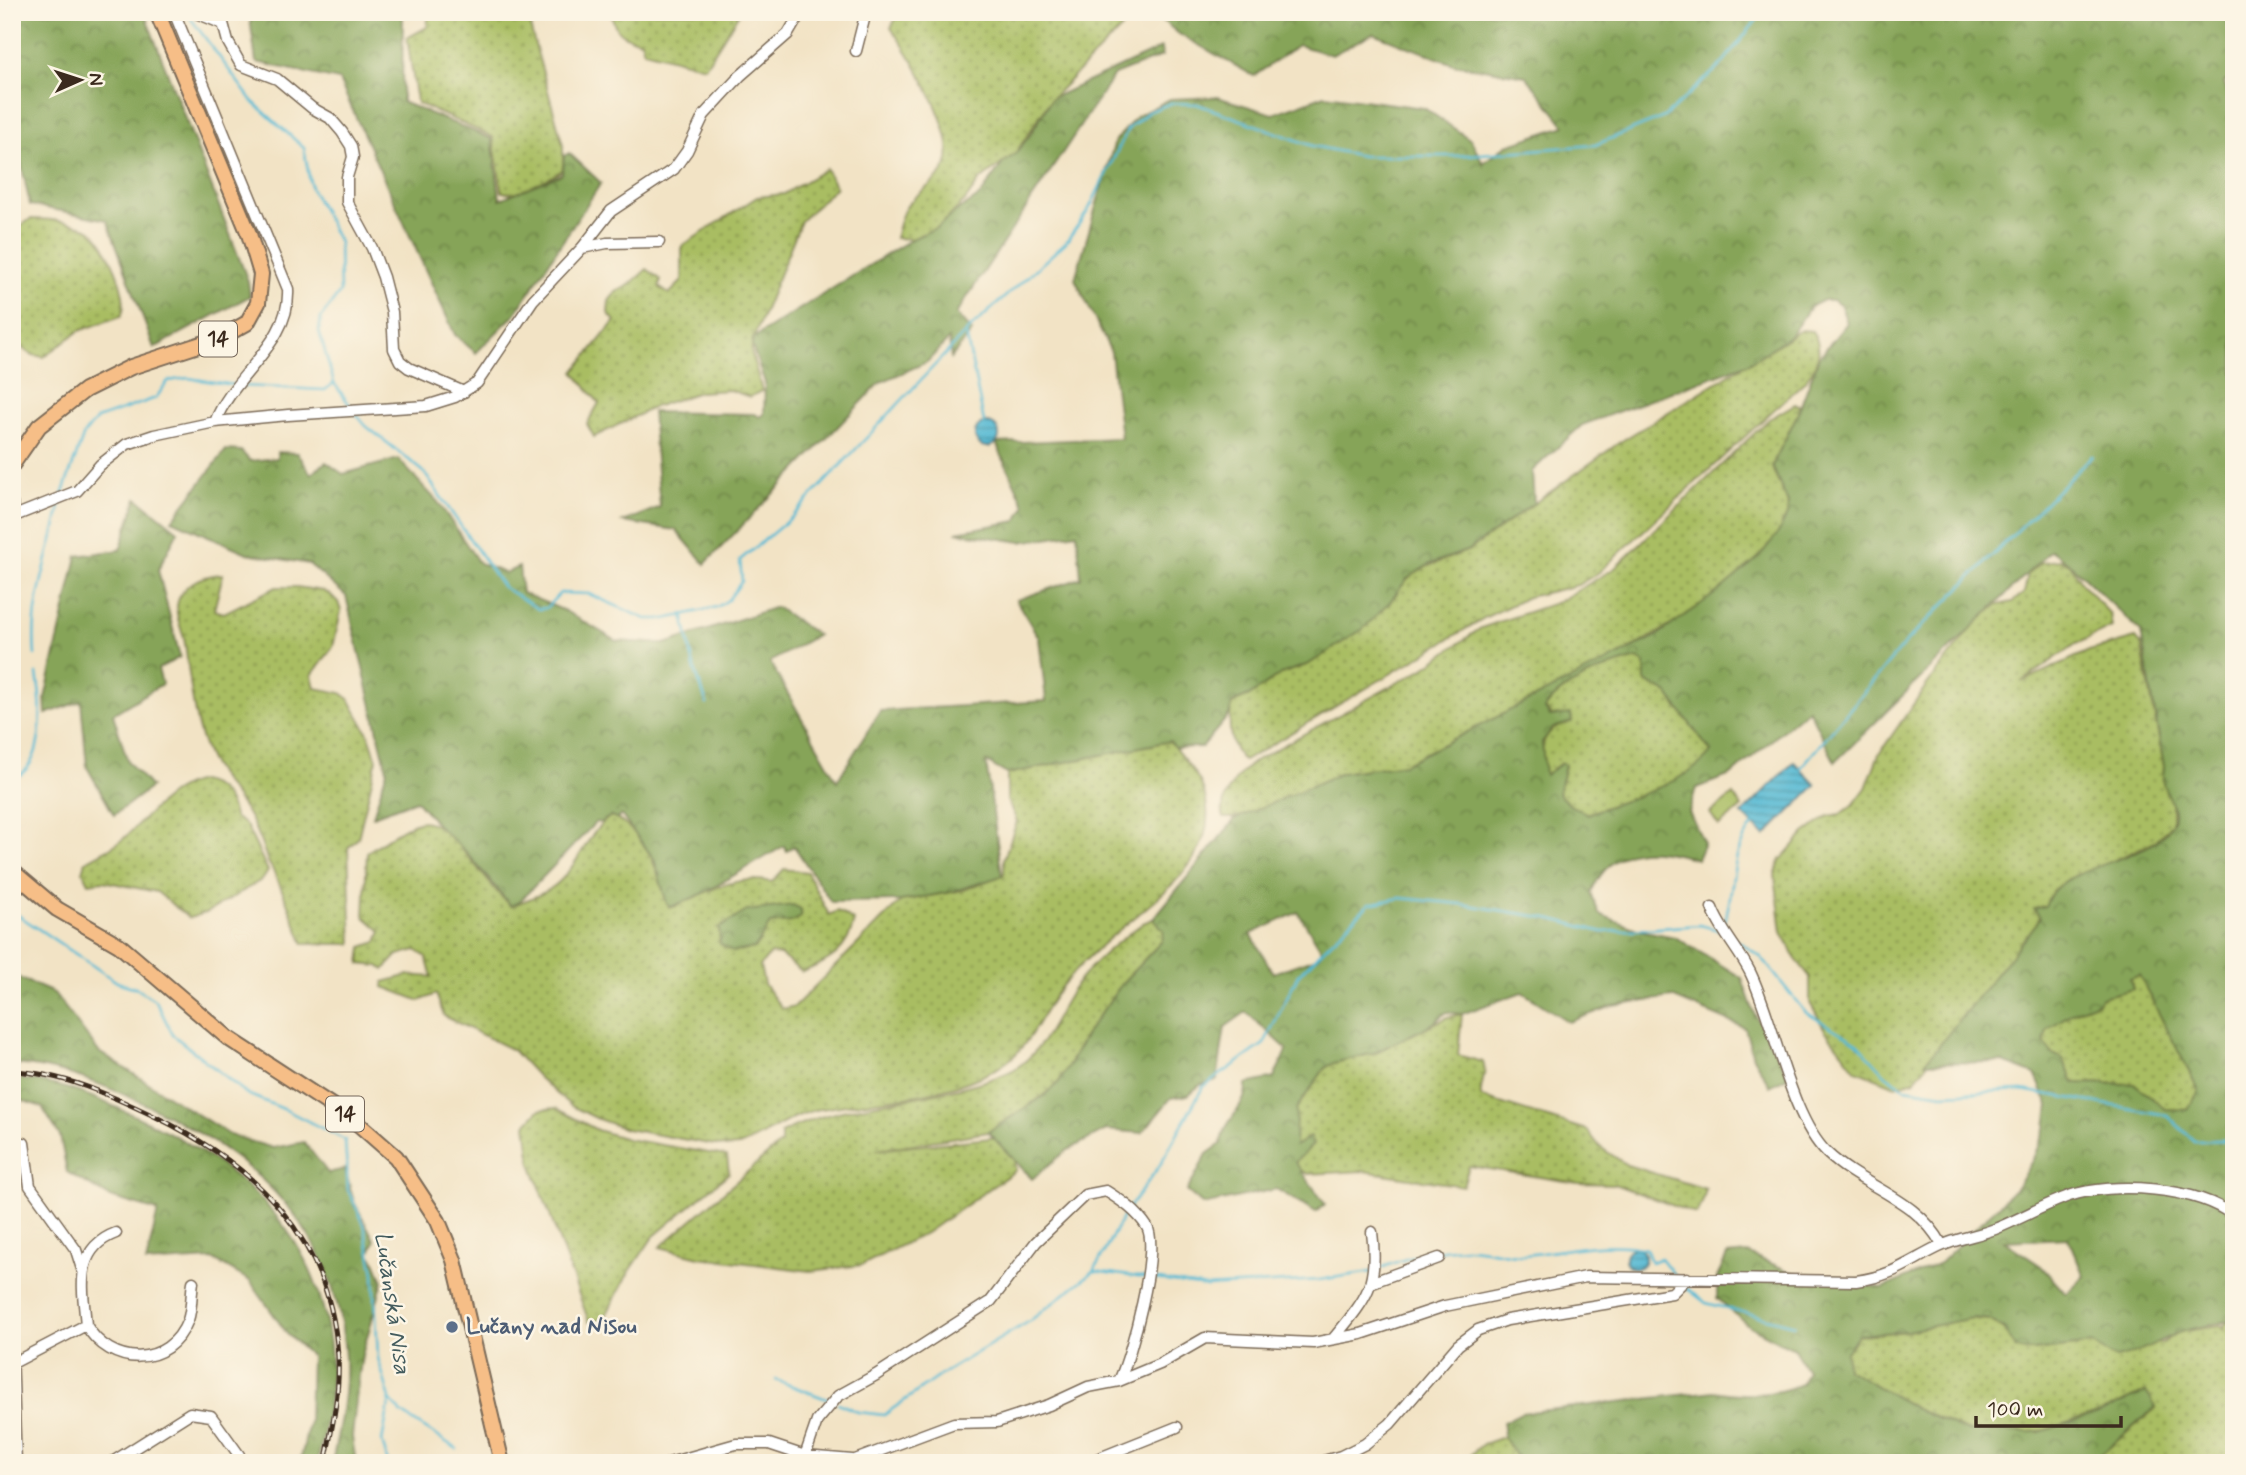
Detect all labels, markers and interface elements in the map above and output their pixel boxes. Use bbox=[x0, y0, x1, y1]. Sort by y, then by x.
north arrow bbox=[46, 46, 116, 116]
text: N bbox=[83, 72, 108, 86]
road number: 14 bbox=[199, 322, 237, 356]
road number: 14 bbox=[326, 1096, 364, 1132]
water label: Lučanská Nisa bbox=[367, 1230, 417, 1376]
place label: Lučany nad Nisou bbox=[466, 1312, 637, 1342]
marker: Lučany nad Nisou bbox=[444, 1319, 460, 1335]
scale bar bbox=[1976, 1384, 2122, 1428]
text: 100 m bbox=[1987, 1396, 2043, 1424]

